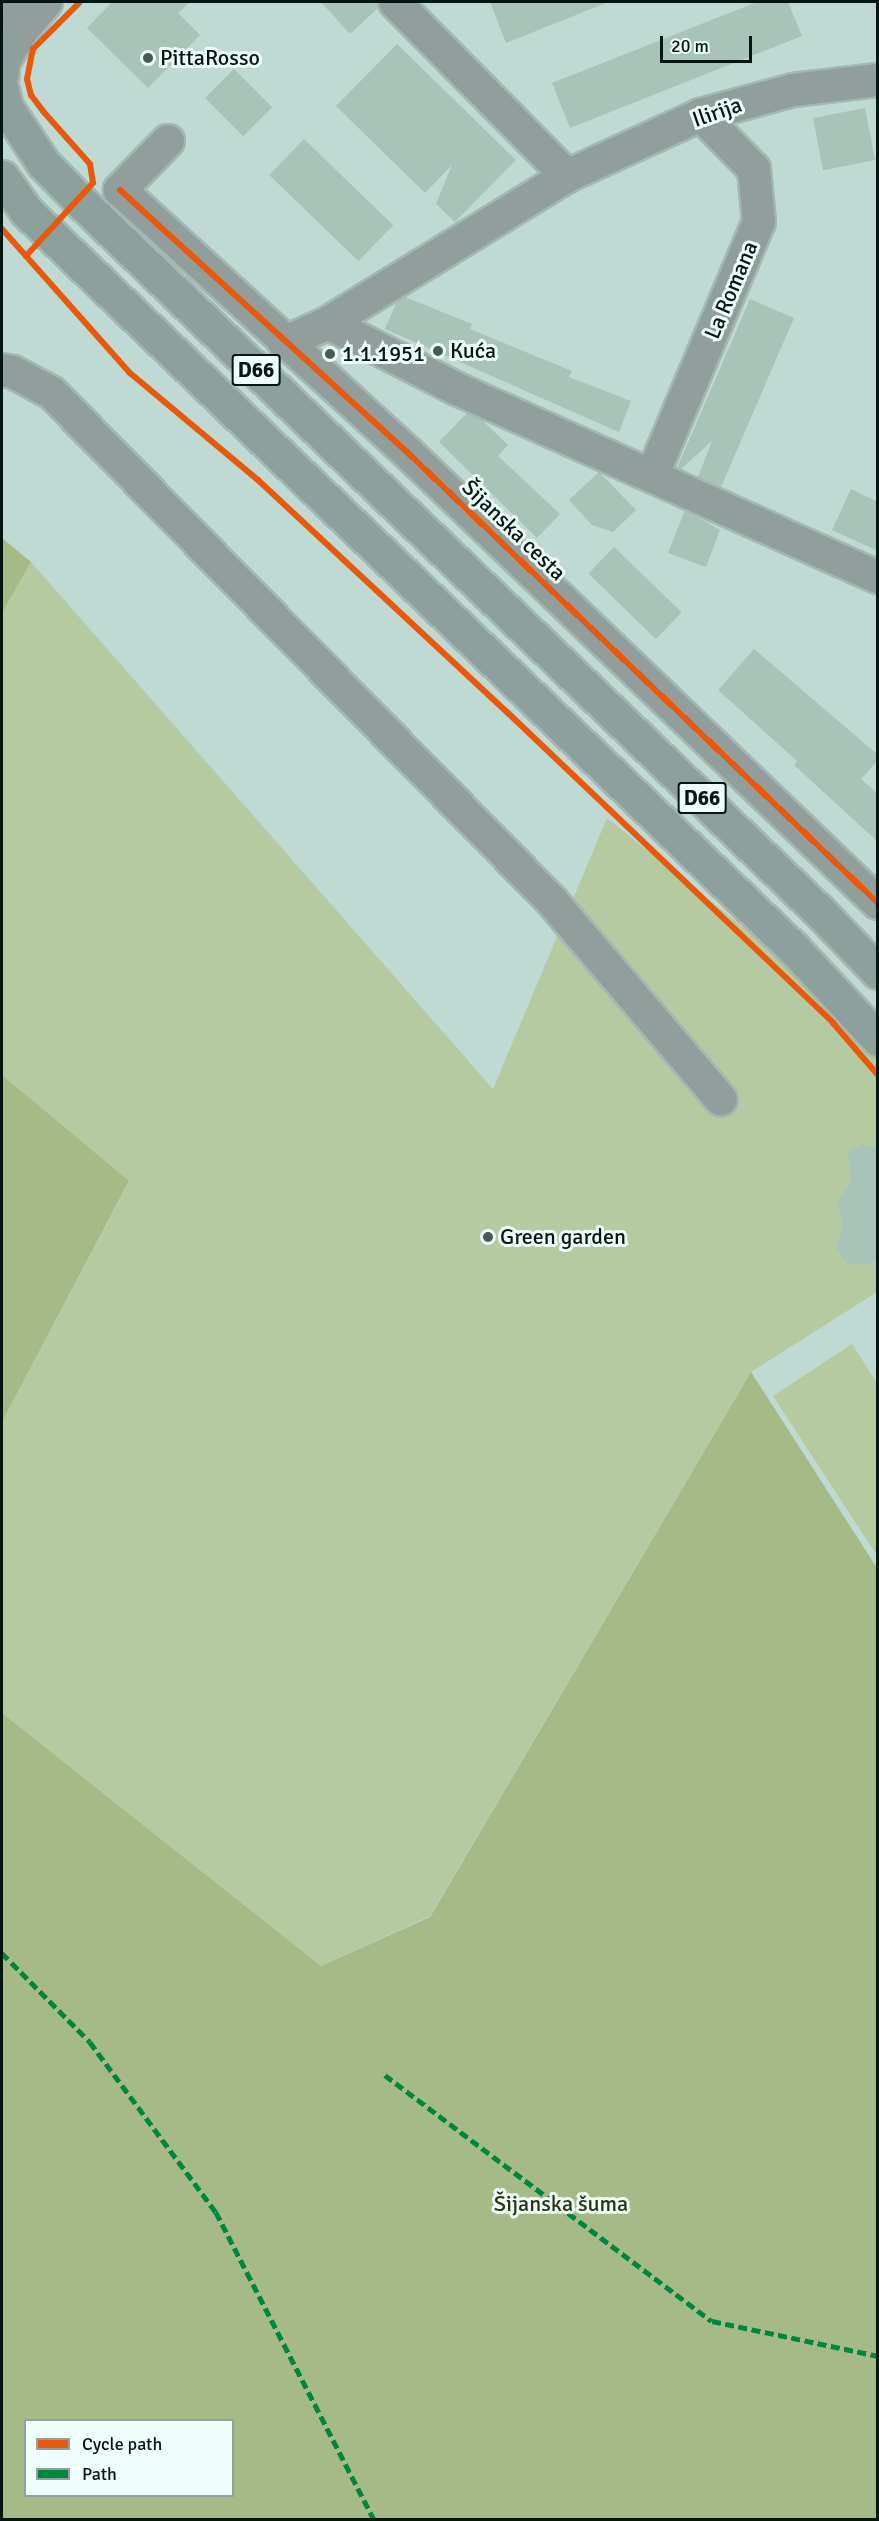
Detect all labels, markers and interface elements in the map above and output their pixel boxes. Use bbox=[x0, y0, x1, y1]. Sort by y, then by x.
scale bar bbox=[663, 24, 754, 62]
text: 20 m bbox=[671, 35, 709, 57]
place label: PittaRosso bbox=[160, 45, 260, 71]
marker: PittaRosso bbox=[141, 51, 155, 65]
street label: Ilirija bbox=[689, 91, 745, 133]
street label: La Romana bbox=[699, 237, 763, 343]
place label: Kuća bbox=[450, 338, 496, 364]
place label: 1.1.1951 bbox=[342, 341, 425, 367]
marker: Kuća bbox=[431, 344, 445, 358]
marker: 1.1.1951 bbox=[323, 347, 337, 361]
road number: D66 bbox=[230, 352, 282, 388]
street label: Šijanska cesta bbox=[457, 474, 571, 586]
road number: D66 bbox=[676, 780, 728, 816]
place label: Green garden bbox=[500, 1224, 626, 1250]
marker: Green garden bbox=[481, 1230, 495, 1244]
park label: Šijanska šuma bbox=[494, 2191, 628, 2217]
legend bbox=[24, 2419, 234, 2497]
text: Cycle path bbox=[82, 2433, 162, 2455]
text: Path bbox=[82, 2463, 117, 2485]

